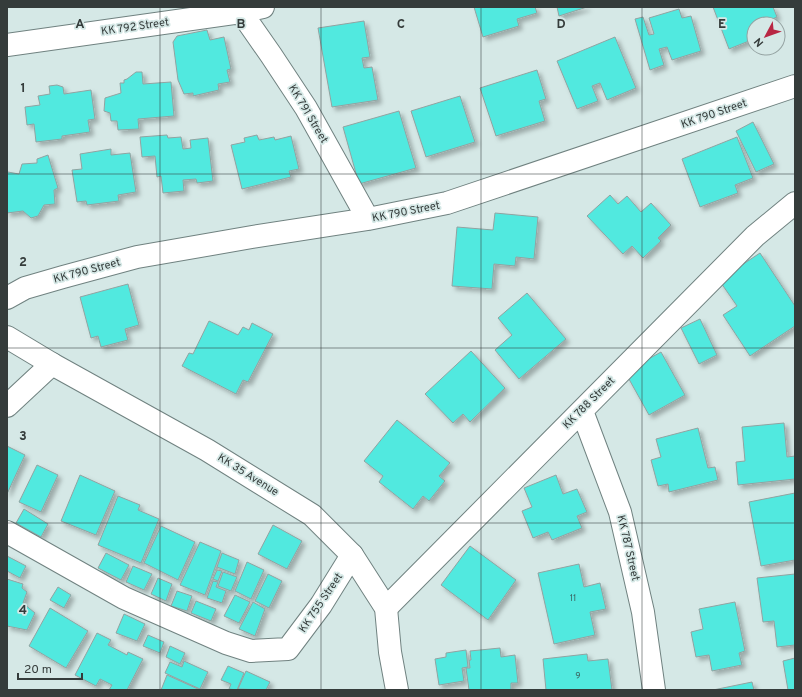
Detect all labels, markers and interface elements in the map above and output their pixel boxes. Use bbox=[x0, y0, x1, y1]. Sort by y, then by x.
street label: KK 792 Street bbox=[100, 15, 170, 39]
north arrow bbox=[746, 16, 786, 56]
text: A bbox=[75, 17, 85, 33]
text: B bbox=[237, 17, 246, 33]
text: C bbox=[397, 17, 405, 33]
text: D bbox=[556, 17, 566, 33]
text: E bbox=[718, 17, 726, 33]
text: N bbox=[751, 34, 767, 49]
text: 1 bbox=[20, 81, 26, 97]
street label: KK 791 Street bbox=[285, 82, 331, 146]
street label: KK 790 Street bbox=[679, 96, 749, 132]
street label: KK 790 Street bbox=[371, 199, 441, 225]
text: 2 bbox=[19, 255, 27, 271]
street label: KK 790 Street bbox=[52, 255, 122, 287]
street label: KK 788 Street bbox=[560, 374, 618, 432]
text: 3 bbox=[19, 429, 27, 445]
street label: KK 35 Avenue bbox=[215, 451, 281, 499]
street label: KK 787 Street bbox=[614, 514, 642, 582]
street label: KK 755 Street bbox=[296, 571, 346, 635]
house number: 11 bbox=[570, 593, 576, 604]
text: 4 bbox=[19, 603, 27, 619]
scale bar bbox=[18, 655, 82, 681]
text: 20 m bbox=[24, 662, 52, 678]
house number: 9 bbox=[575, 671, 581, 682]

